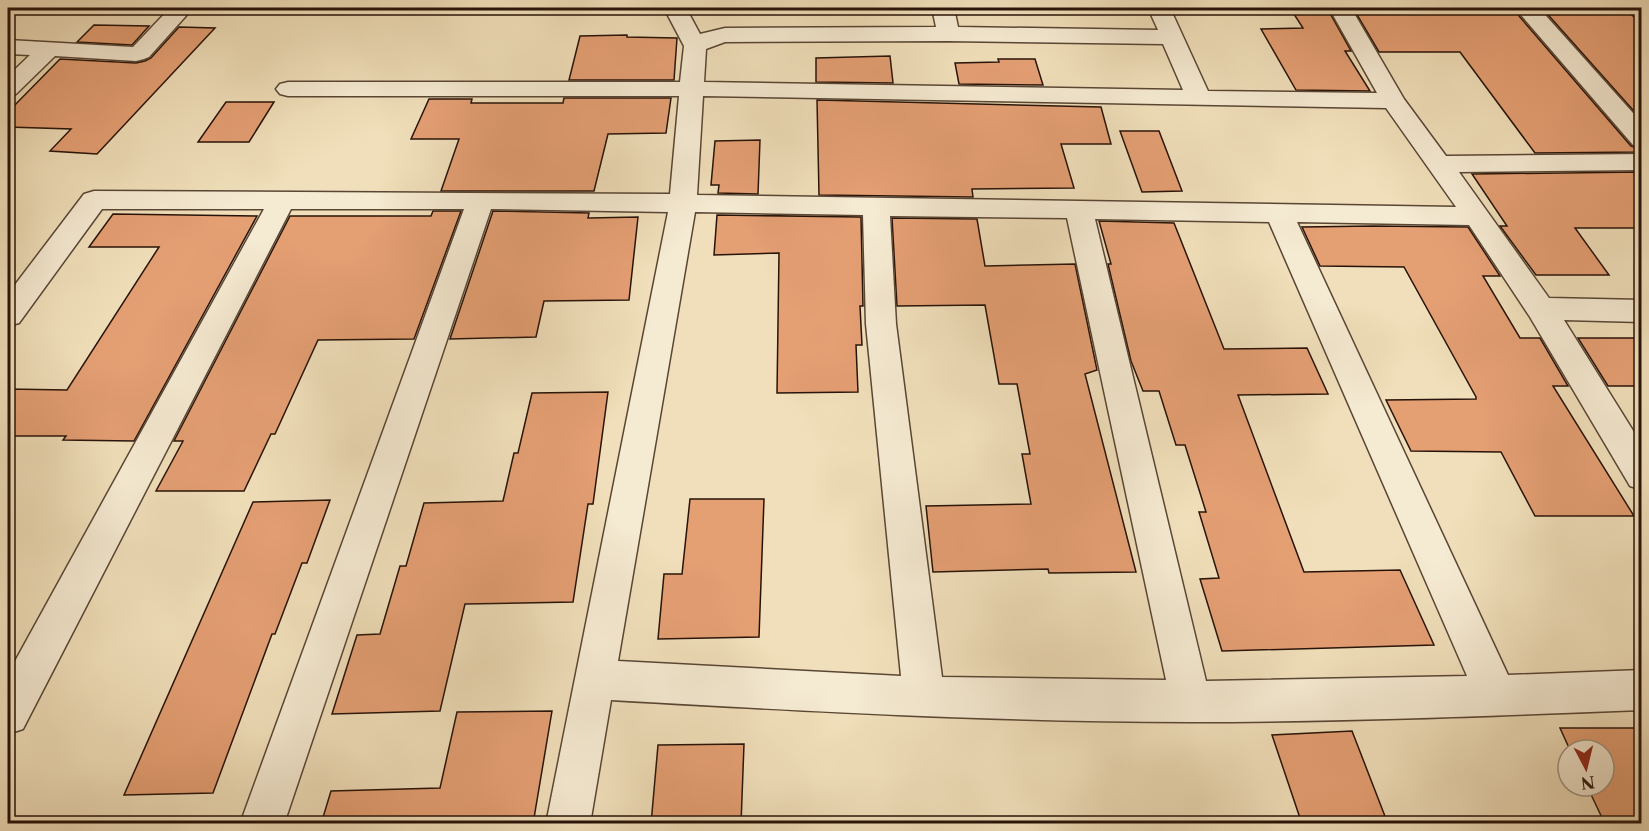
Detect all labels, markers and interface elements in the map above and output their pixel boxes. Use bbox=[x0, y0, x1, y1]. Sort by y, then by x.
north arrow bbox=[1556, 738, 1616, 798]
text: N bbox=[1580, 772, 1596, 794]

